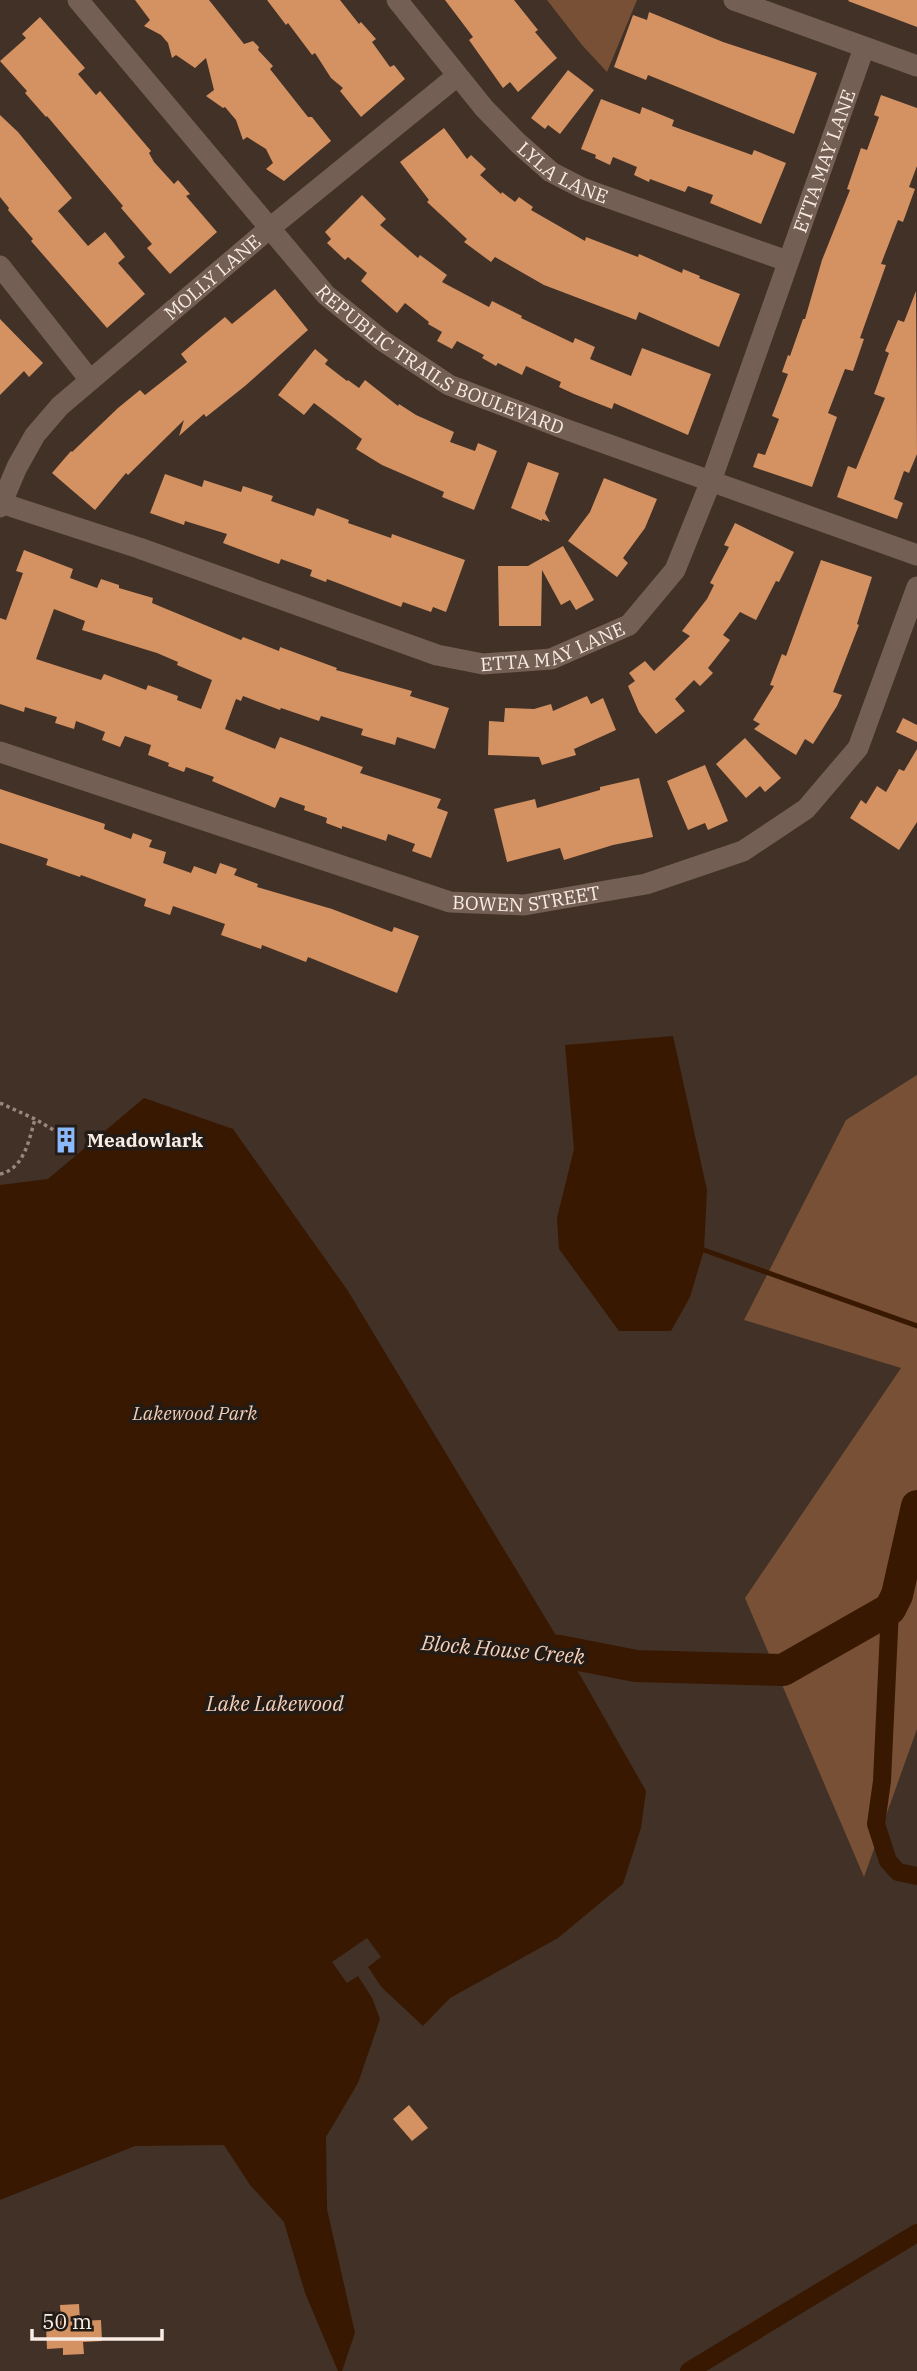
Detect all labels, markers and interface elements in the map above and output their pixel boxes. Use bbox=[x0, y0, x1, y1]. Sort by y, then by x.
street label: ETTA MAY LANE bbox=[788, 86, 860, 236]
street label: LYLA LANE bbox=[513, 136, 611, 209]
street label: MOLLY LANE bbox=[159, 229, 265, 325]
street label: REPUBLIC TRAILS BOULEVARD bbox=[311, 280, 568, 440]
street label: ETTA MAY LANE bbox=[479, 616, 629, 676]
street label: BOWEN STREET bbox=[452, 880, 602, 917]
building icon: Meadowlark bbox=[51, 1125, 81, 1155]
place label: Meadowlark bbox=[87, 1128, 203, 1152]
park label: Lakewood Park bbox=[132, 1401, 258, 1425]
water label: Block House Creek bbox=[419, 1628, 587, 1670]
water label: Lake Lakewood bbox=[205, 1689, 344, 1717]
scale bar bbox=[32, 2298, 161, 2342]
text: 50 m bbox=[42, 2307, 92, 2335]

